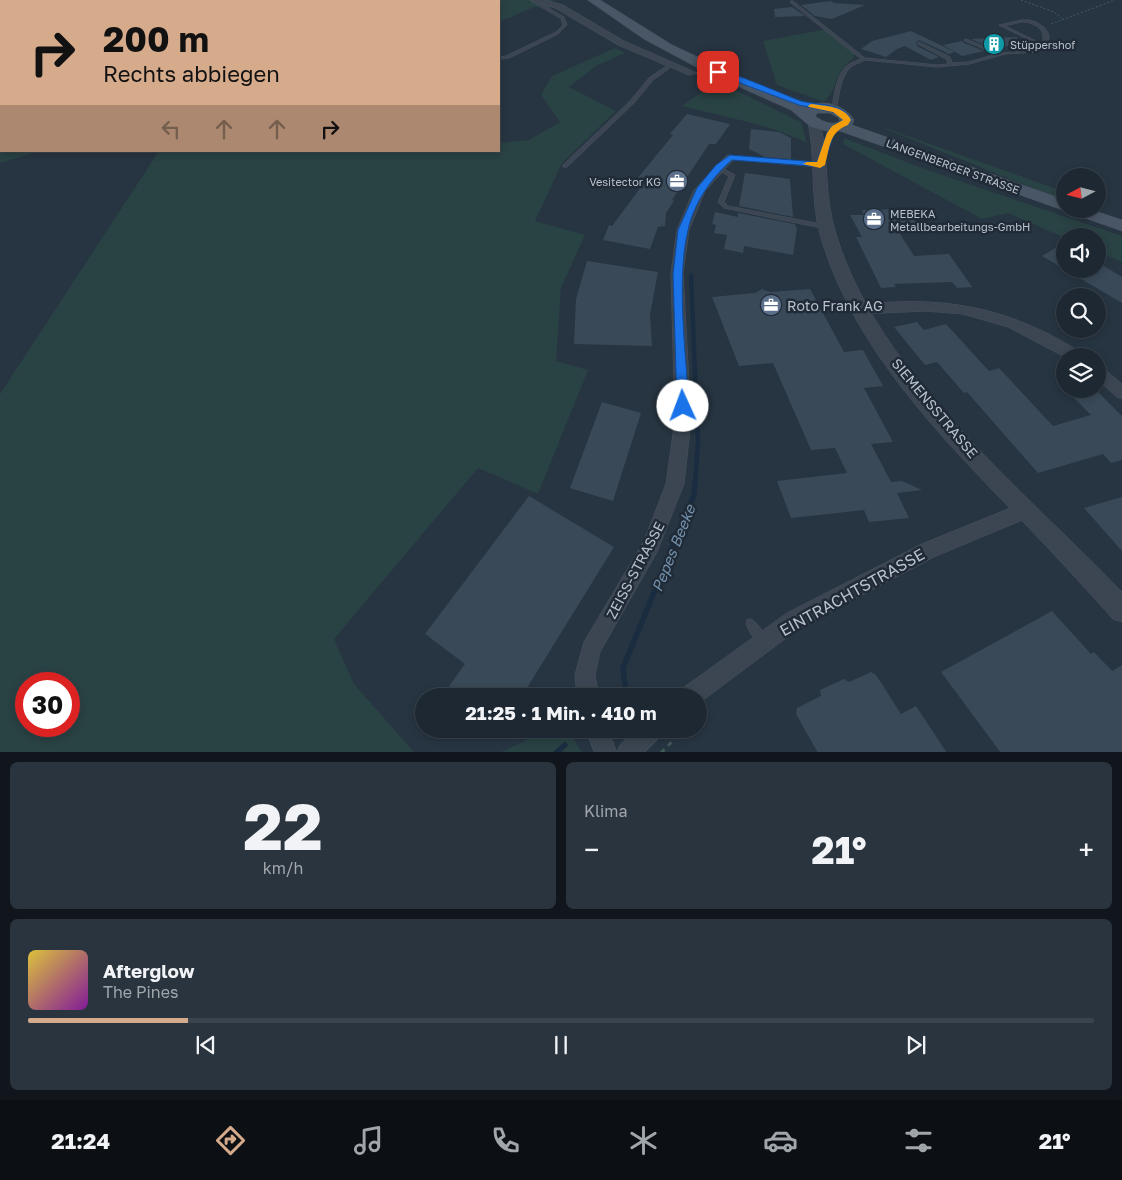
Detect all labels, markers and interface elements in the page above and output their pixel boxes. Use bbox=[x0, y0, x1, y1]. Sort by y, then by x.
text: 200 m bbox=[103, 18, 209, 60]
icon: right bbox=[20, 20, 85, 85]
building icon: Stüppershof bbox=[982, 32, 1006, 56]
place label: Stüppershof bbox=[1010, 38, 1075, 51]
pin bbox=[697, 51, 739, 93]
icon: arrive bbox=[704, 58, 732, 86]
text: Rechts abbiegen bbox=[103, 60, 280, 87]
icon: left bbox=[157, 115, 185, 143]
icon: ahead bbox=[210, 115, 238, 143]
icon: ahead bbox=[263, 115, 291, 143]
icon: right bbox=[316, 115, 344, 143]
street label: LANGENBERGER STRASSE bbox=[885, 136, 1022, 196]
north arrow bbox=[1056, 168, 1106, 218]
map controls bbox=[1056, 168, 1106, 398]
office icon: Vesitector KG bbox=[665, 169, 689, 193]
place label: Vesitector KG bbox=[589, 175, 661, 188]
office icon: MEBEKA Metallbearbeitungs-GmbH bbox=[862, 207, 886, 231]
place label: MEBEKA Metallbearbeitungs-GmbH bbox=[890, 207, 1030, 233]
button: sound bbox=[1056, 228, 1106, 278]
button: search bbox=[1056, 288, 1106, 338]
office icon: Roto Frank AG bbox=[759, 293, 783, 317]
place label: Roto Frank AG bbox=[787, 297, 883, 314]
button: layers bbox=[1056, 348, 1106, 398]
street label: SIEMENSSTRASSE bbox=[888, 355, 982, 461]
position arrow bbox=[656, 379, 708, 431]
water label: Pepes Beeke bbox=[647, 501, 699, 594]
street label: ZEISS-STRASSE bbox=[602, 519, 668, 621]
street label: EINTRACHTSTRASSE bbox=[776, 544, 928, 640]
speed limit sign: 30 bbox=[15, 672, 80, 737]
text: 21:25 · 1 Min. · 410 m bbox=[465, 701, 657, 724]
text: 22 bbox=[243, 786, 323, 864]
text: Klima bbox=[584, 801, 628, 821]
text: 21° bbox=[812, 827, 867, 872]
text: − bbox=[584, 833, 599, 866]
text: + bbox=[1079, 833, 1094, 866]
text: km/h bbox=[263, 858, 303, 878]
text: Afterglow bbox=[103, 959, 194, 982]
text: The Pines bbox=[103, 982, 178, 1002]
icon: previous bbox=[192, 1031, 220, 1059]
icon: pause bbox=[547, 1031, 575, 1059]
icon: next bbox=[902, 1031, 930, 1059]
icon: directions bbox=[213, 1123, 248, 1158]
icon: music bbox=[351, 1123, 386, 1158]
icon: phone bbox=[488, 1123, 523, 1158]
icon: climate bbox=[626, 1123, 661, 1158]
icon: car bbox=[763, 1123, 798, 1158]
icon: filters bbox=[901, 1123, 936, 1158]
text: 21:24 bbox=[51, 1127, 110, 1154]
text: 21° bbox=[1039, 1127, 1071, 1154]

